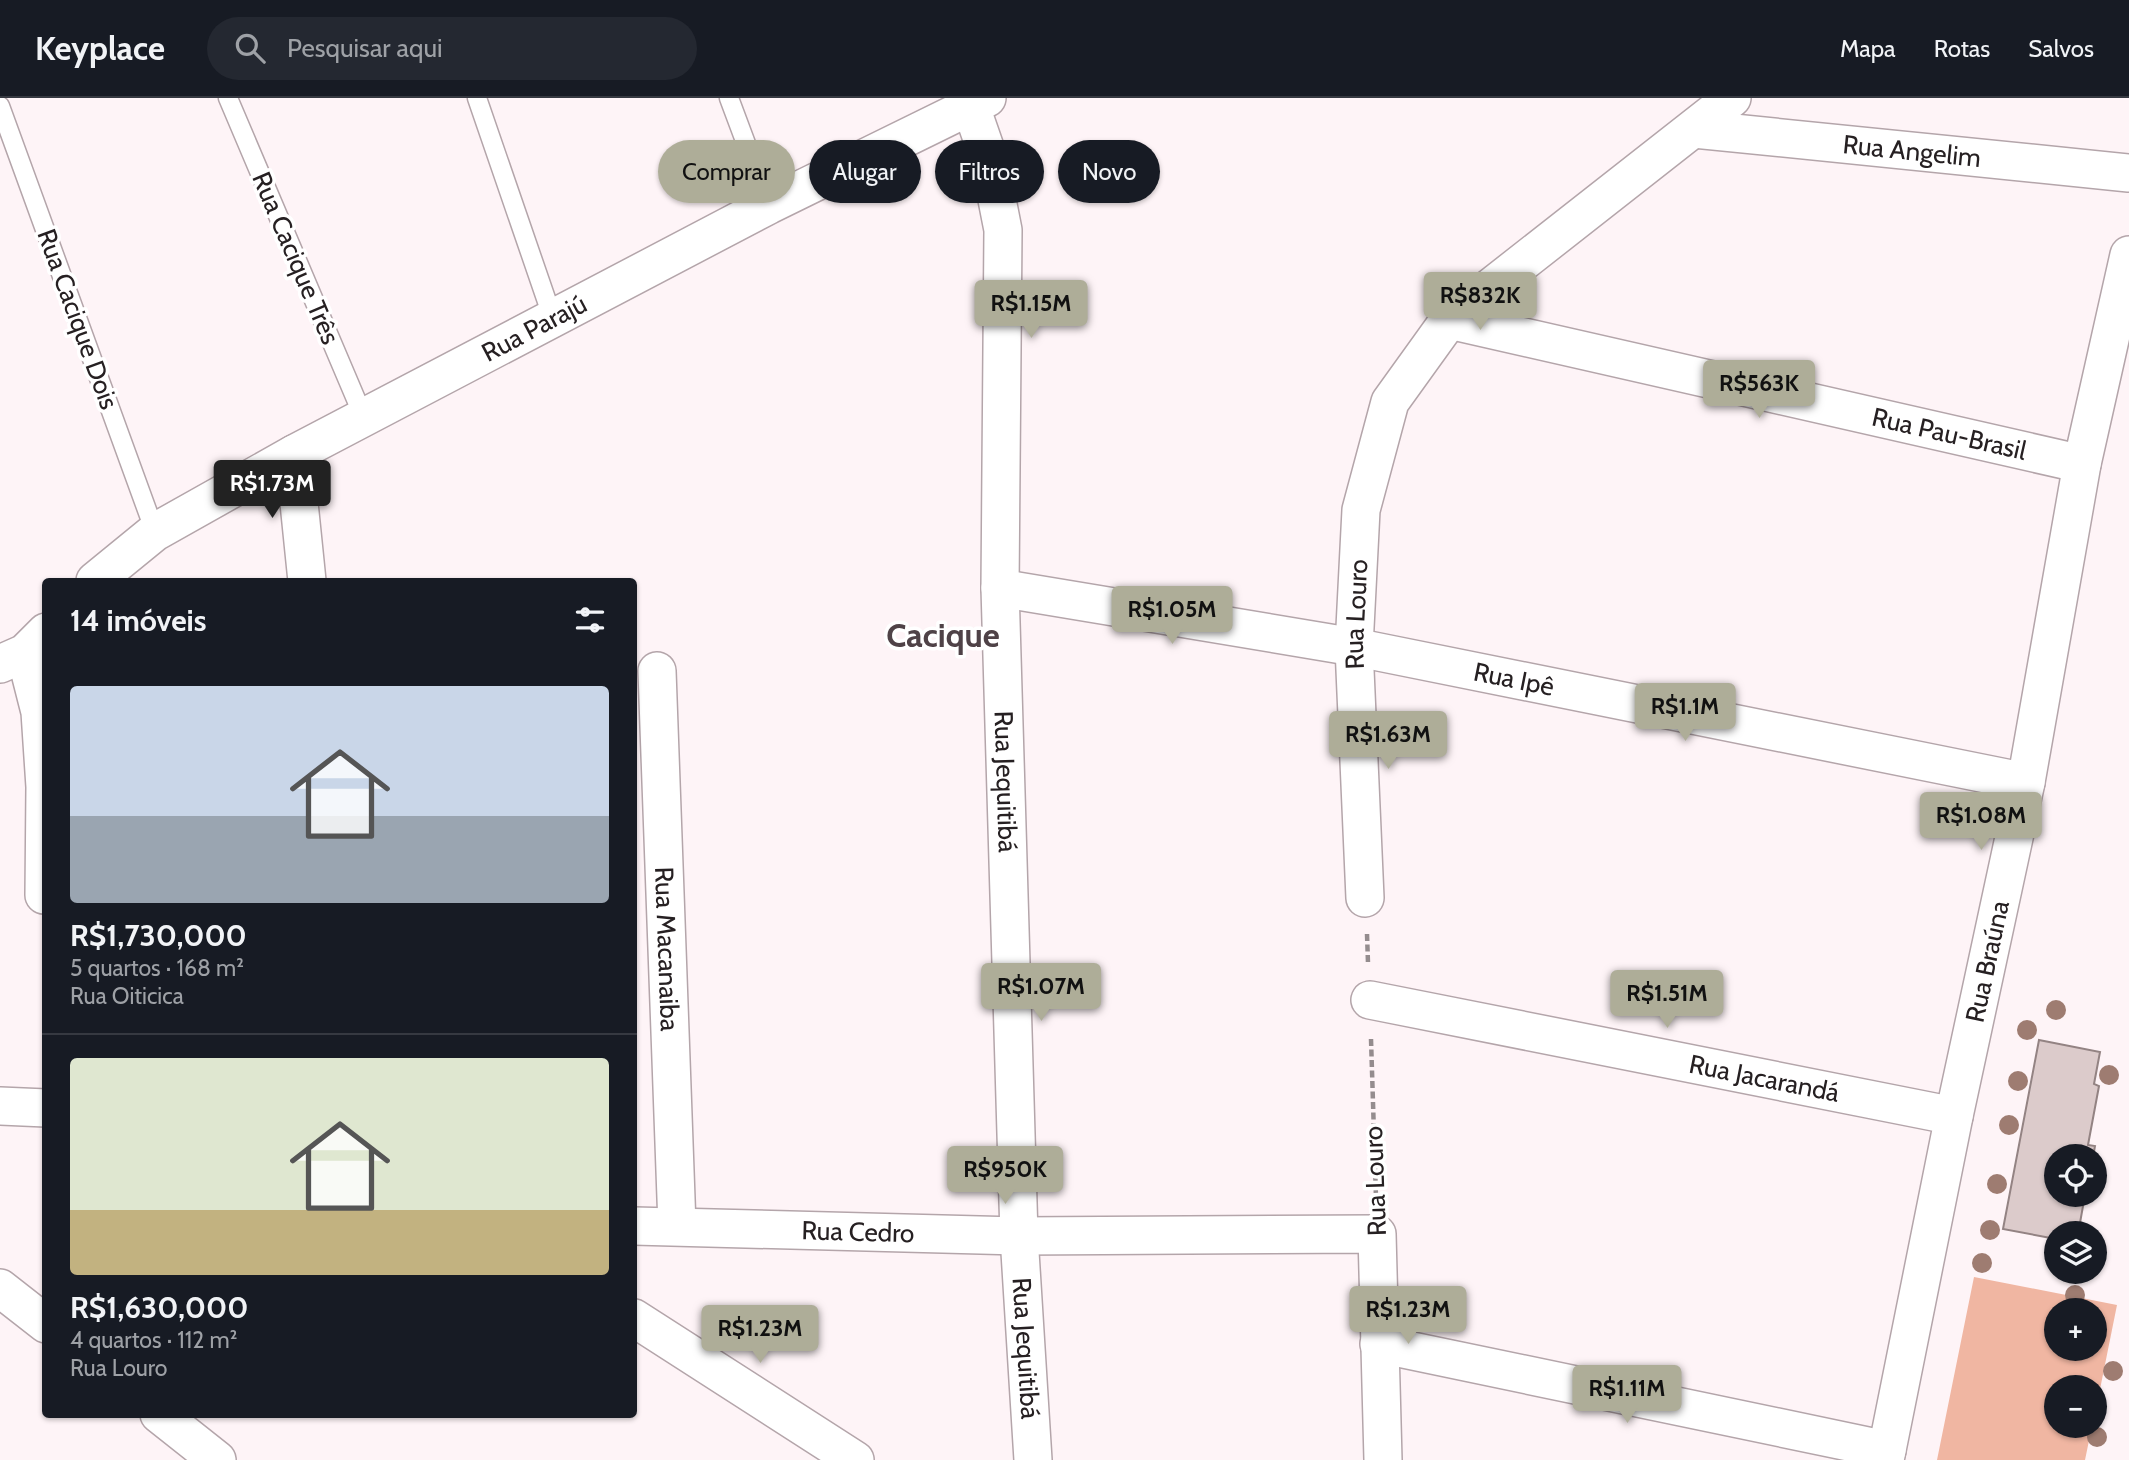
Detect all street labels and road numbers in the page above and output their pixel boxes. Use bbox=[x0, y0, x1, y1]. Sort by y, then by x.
street label: Rua Angelim bbox=[1841, 128, 1982, 174]
street label: Rua Cacique Três bbox=[245, 167, 347, 349]
street label: Rua Cacique Dois bbox=[31, 224, 126, 414]
street label: Rua Parajú bbox=[476, 287, 592, 369]
street label: Rua Pau-Brasil bbox=[1869, 401, 2029, 467]
street label: Rua Louro bbox=[1338, 558, 1374, 670]
street label: Rua Ipê bbox=[1471, 655, 1557, 703]
street label: Rua Jequitibá bbox=[988, 710, 1024, 853]
street label: Rua Macanaiba bbox=[648, 866, 686, 1032]
street label: Rua Braúna bbox=[1959, 897, 2016, 1025]
street label: Rua Jacarandá bbox=[1686, 1048, 1843, 1109]
street label: Rua Louro bbox=[1357, 1125, 1393, 1237]
street label: Rua Cedro bbox=[801, 1214, 915, 1249]
street label: Rua Jequitibá bbox=[1006, 1276, 1046, 1420]

